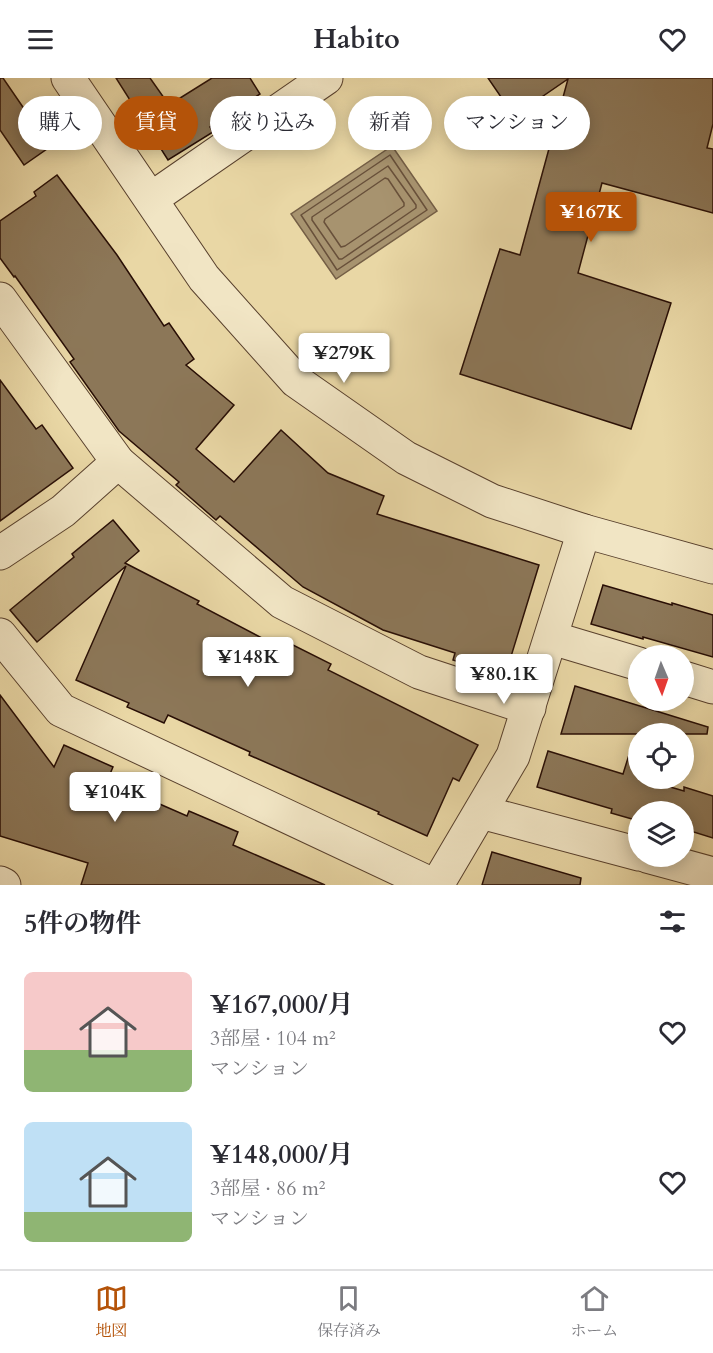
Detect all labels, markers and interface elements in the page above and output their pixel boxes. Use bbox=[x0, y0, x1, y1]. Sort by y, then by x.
text: Habito bbox=[313, 21, 400, 58]
icon: menu bbox=[24, 23, 57, 56]
icon: heart bbox=[656, 23, 689, 56]
chip: 購入 bbox=[18, 96, 102, 150]
chip: 賃貸 bbox=[114, 96, 198, 150]
chip: 絞り込み bbox=[210, 96, 336, 150]
chip: 新着 bbox=[348, 96, 432, 150]
chip: マンション bbox=[444, 96, 590, 150]
pin: ¥167K bbox=[549, 192, 633, 243]
text: ¥167K bbox=[560, 198, 622, 225]
pin: ¥279K bbox=[302, 333, 386, 384]
text: ¥279K bbox=[313, 339, 375, 366]
pin: ¥148K bbox=[206, 637, 290, 688]
text: ¥148K bbox=[217, 643, 279, 670]
north arrow bbox=[628, 645, 694, 711]
map controls bbox=[628, 645, 694, 867]
pin: ¥80.1K bbox=[455, 654, 553, 705]
text: ¥80.1K bbox=[470, 660, 538, 687]
button: locate bbox=[628, 723, 694, 789]
pin: ¥104K bbox=[73, 772, 157, 823]
text: ¥104K bbox=[84, 778, 146, 805]
button: layers bbox=[628, 801, 694, 867]
icon: filters bbox=[656, 905, 689, 938]
text: 5件の物件 bbox=[24, 906, 141, 941]
text: ¥167,000/月 bbox=[210, 987, 353, 1022]
icon: home bbox=[72, 996, 144, 1068]
icon: heart bbox=[656, 1016, 689, 1049]
text: 3部屋 · 104 m² bbox=[210, 1025, 336, 1052]
text: マンション bbox=[210, 1055, 309, 1082]
text: ¥148,000/月 bbox=[210, 1137, 353, 1172]
icon: home bbox=[72, 1146, 144, 1218]
icon: heart bbox=[656, 1166, 689, 1199]
text: 3部屋 · 86 m² bbox=[210, 1175, 326, 1202]
text: マンション bbox=[210, 1205, 309, 1232]
tab: 地図 bbox=[95, 1282, 128, 1342]
tab: 保存済み bbox=[317, 1282, 381, 1342]
tab: ホーム bbox=[570, 1282, 618, 1342]

